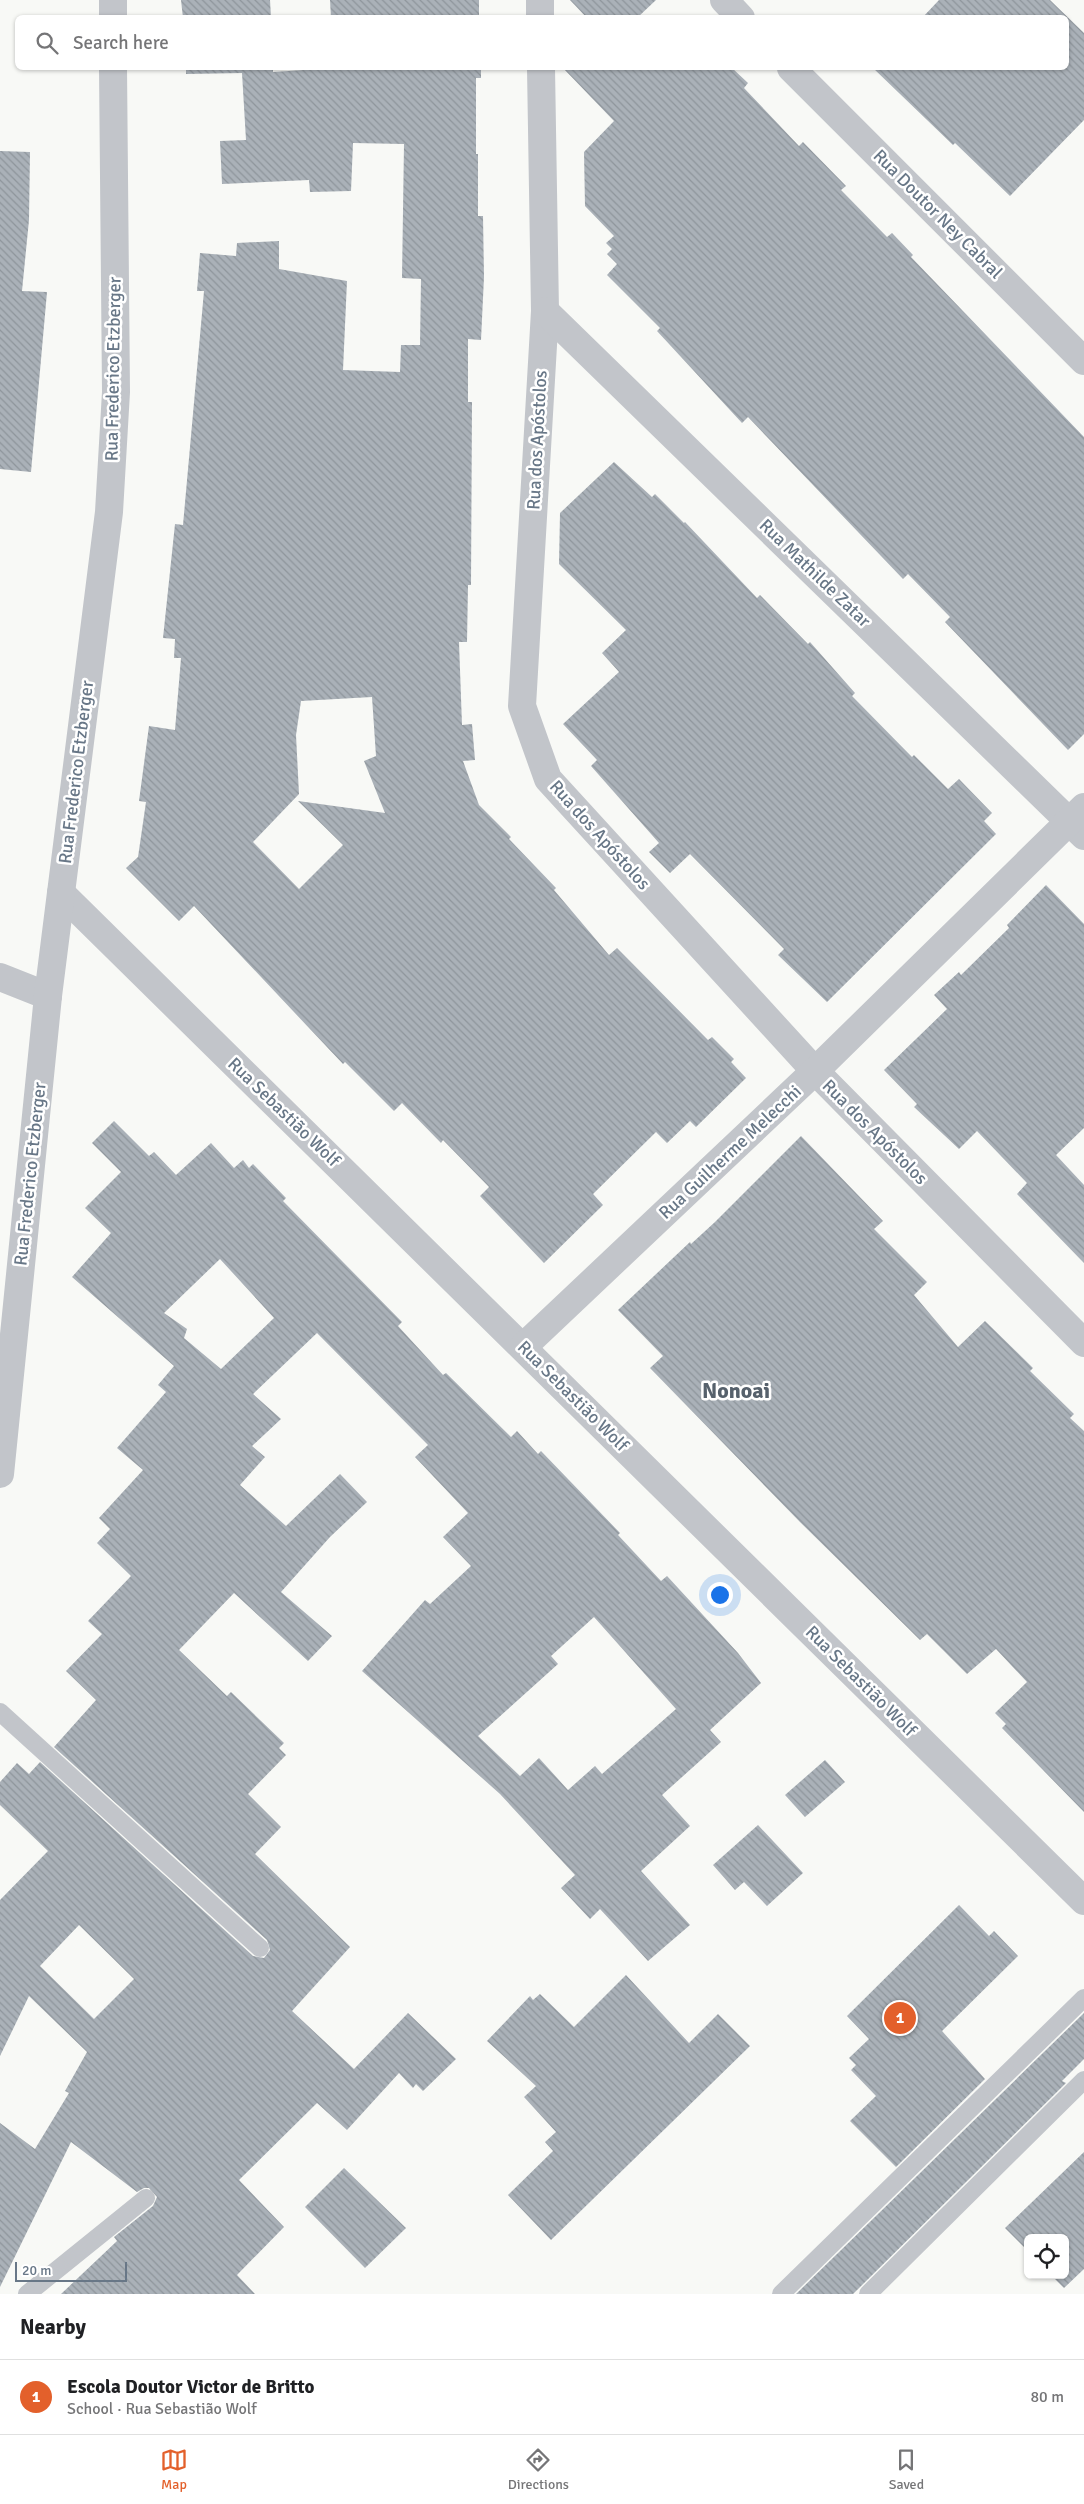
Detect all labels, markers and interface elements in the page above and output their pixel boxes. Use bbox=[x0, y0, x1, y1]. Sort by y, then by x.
search box bbox=[15, 15, 1069, 70]
icon: search bbox=[33, 29, 61, 57]
text: Search here bbox=[73, 31, 169, 55]
street label: Rua Doutor Ney Cabral bbox=[869, 145, 1007, 283]
street label: Rua Frederico Etzberger bbox=[100, 276, 126, 461]
street label: Rua dos Apóstolos bbox=[522, 370, 552, 510]
street label: Rua Mathilde Zatar bbox=[755, 514, 876, 632]
street label: Rua Frederico Etzberger bbox=[54, 679, 98, 865]
street label: Rua dos Apóstolos bbox=[545, 776, 655, 894]
street label: Rua Sebastião Wolf bbox=[223, 1053, 345, 1172]
street label: Rua dos Apóstolos bbox=[818, 1075, 932, 1189]
street label: Rua Guilherme Melecchi bbox=[654, 1080, 806, 1224]
street label: Rua Frederico Etzberger bbox=[9, 1081, 51, 1267]
street label: Rua Sebastião Wolf bbox=[513, 1336, 634, 1457]
district label: Nonoai bbox=[702, 1377, 770, 1404]
your location bbox=[707, 1582, 733, 1608]
street label: Rua Sebastião Wolf bbox=[801, 1621, 922, 1742]
pin: 1 bbox=[884, 1999, 916, 2037]
map controls bbox=[1024, 2234, 1069, 2279]
button: locate bbox=[1024, 2234, 1069, 2279]
scale bar bbox=[15, 2259, 128, 2282]
text: 20 m bbox=[22, 2262, 51, 2279]
text: Nearby bbox=[20, 2314, 86, 2340]
text: Escola Doutor Victor de Britto bbox=[67, 2375, 314, 2399]
text: 1 bbox=[32, 2387, 40, 2407]
text: 80 m bbox=[1030, 2387, 1064, 2407]
text: School · Rua Sebastião Wolf bbox=[67, 2399, 257, 2419]
tab: Map bbox=[160, 2446, 188, 2493]
tab: Directions bbox=[508, 2446, 569, 2493]
tab: Saved bbox=[889, 2446, 924, 2493]

